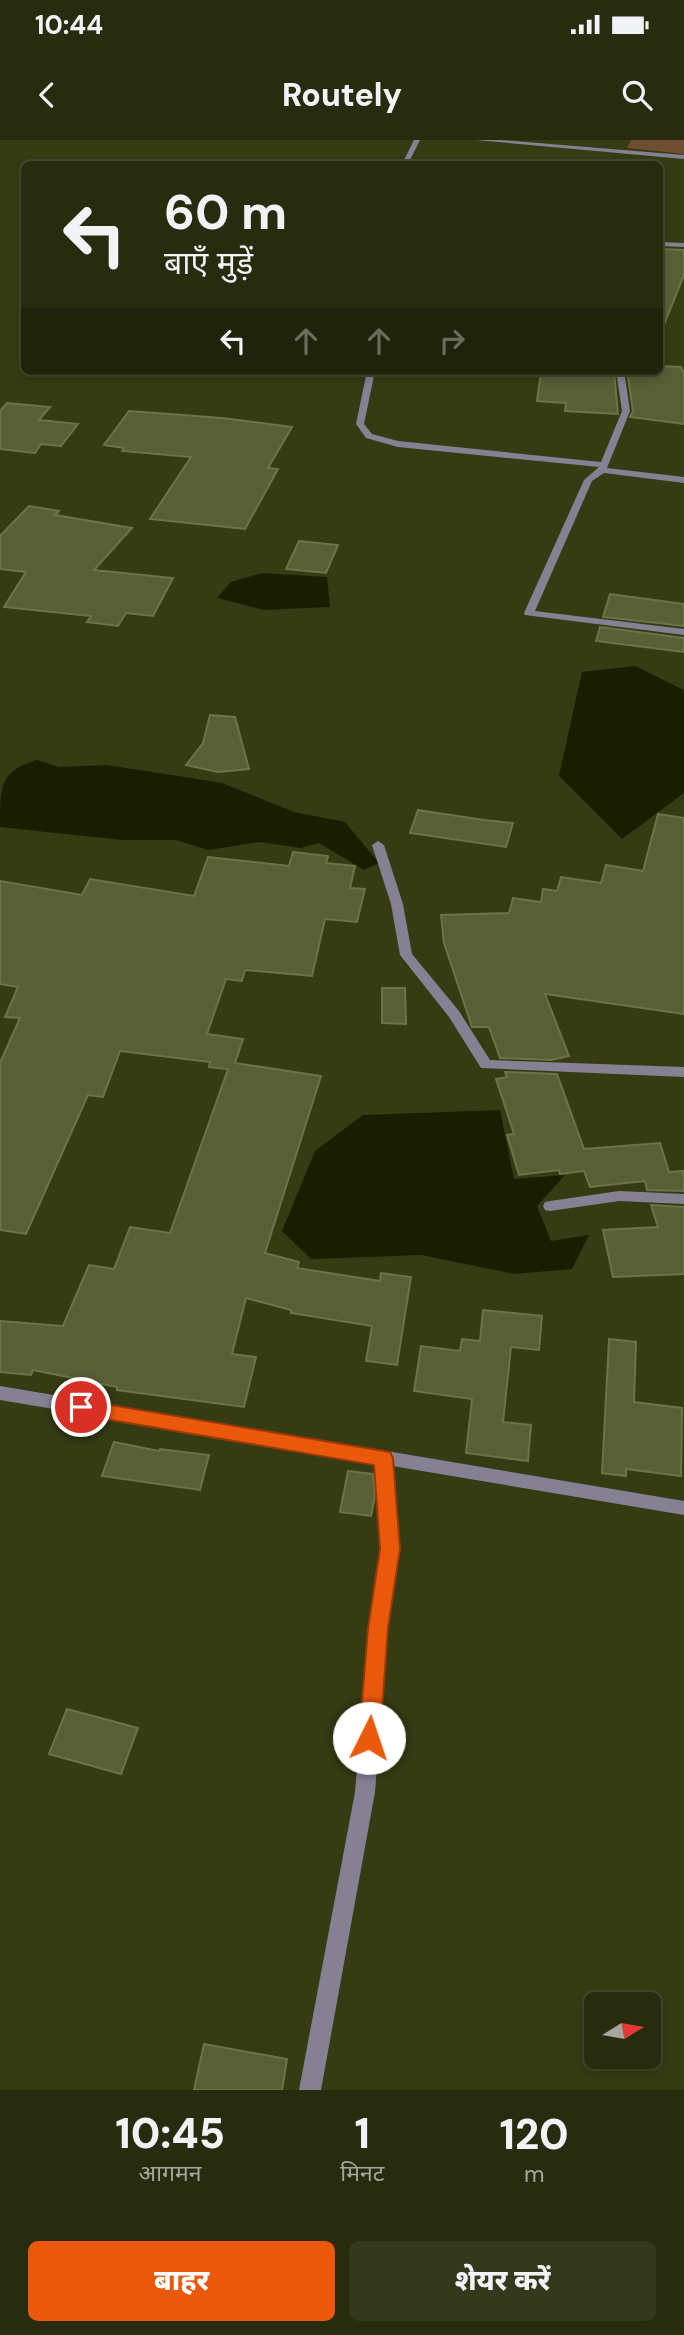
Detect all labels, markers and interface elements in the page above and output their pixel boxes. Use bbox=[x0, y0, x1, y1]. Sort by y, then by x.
text: 10:44 bbox=[35, 8, 103, 42]
text: Routely bbox=[282, 74, 402, 116]
icon: back bbox=[28, 76, 66, 114]
icon: search bbox=[618, 76, 656, 114]
text: 60 m bbox=[164, 180, 287, 244]
icon: left bbox=[49, 189, 140, 280]
text: बाएँ मुड़ें bbox=[164, 242, 253, 284]
icon: left bbox=[214, 322, 252, 360]
icon: ahead bbox=[287, 322, 325, 360]
icon: ahead bbox=[360, 322, 398, 360]
icon: right bbox=[433, 322, 471, 360]
pin bbox=[51, 1377, 111, 1437]
icon: arrive bbox=[62, 1388, 100, 1426]
position arrow bbox=[332, 1701, 406, 1775]
north arrow bbox=[584, 1992, 662, 2068]
map controls bbox=[584, 1992, 661, 2069]
text: 10:45 bbox=[115, 2106, 225, 2161]
text: 1 bbox=[354, 2106, 370, 2161]
text: 120 bbox=[499, 2107, 569, 2162]
text: आगमन bbox=[139, 2158, 202, 2188]
text: मिनट bbox=[340, 2158, 384, 2188]
text: m bbox=[524, 2159, 544, 2189]
button: बाहर bbox=[28, 2241, 335, 2321]
button: शेयर करें bbox=[349, 2241, 656, 2321]

